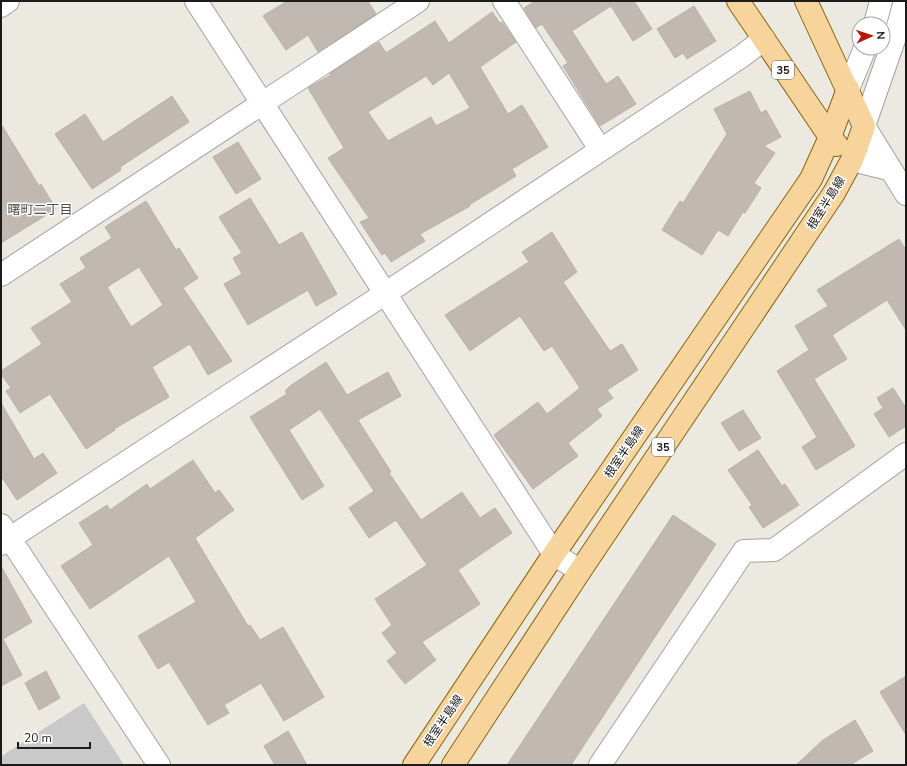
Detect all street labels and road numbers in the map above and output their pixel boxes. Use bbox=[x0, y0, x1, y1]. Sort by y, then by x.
road number: 35 bbox=[772, 61, 794, 79]
street label: 根室半島線 bbox=[803, 173, 849, 233]
street label: 根室半島線 bbox=[601, 423, 647, 481]
road number: 35 bbox=[652, 438, 674, 456]
street label: 根室半島線 bbox=[420, 692, 466, 750]

